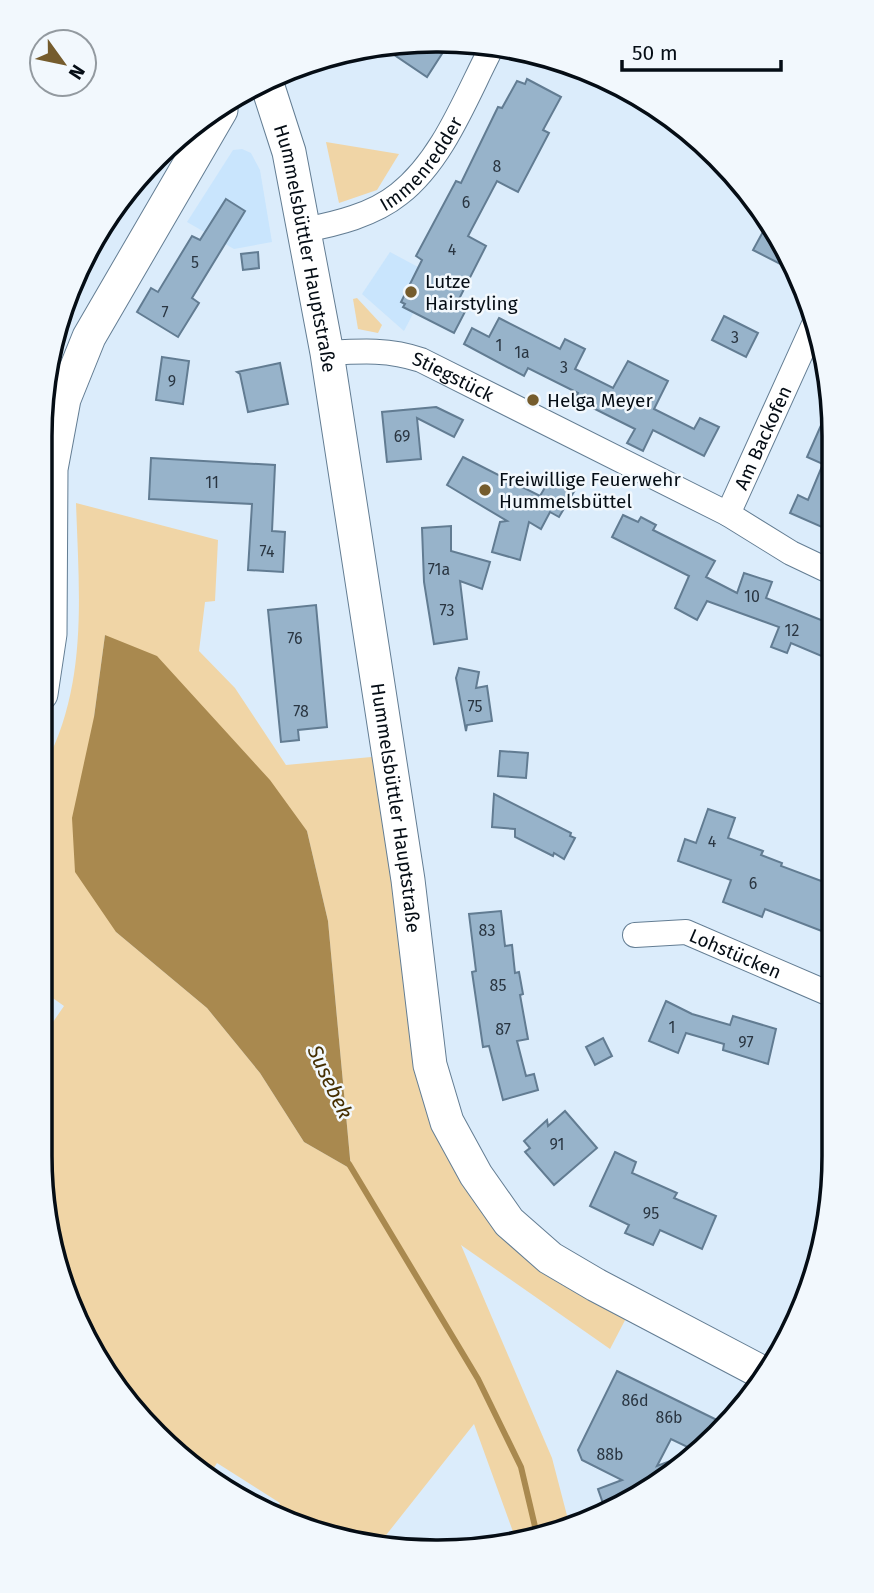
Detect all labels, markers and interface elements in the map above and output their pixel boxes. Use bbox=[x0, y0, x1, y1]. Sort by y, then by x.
north arrow bbox=[28, 28, 98, 98]
scale bar bbox=[622, 28, 781, 72]
text: 50 m bbox=[632, 40, 678, 66]
text: N bbox=[64, 60, 90, 84]
street label: Immenredder bbox=[376, 112, 467, 216]
street label: Hummelsbüttler Hauptstraße bbox=[269, 121, 341, 374]
house number: 8 bbox=[493, 157, 502, 176]
house number: 6 bbox=[462, 193, 470, 212]
house number: 4 bbox=[448, 240, 457, 259]
house number: 5 bbox=[191, 253, 199, 272]
place label: Lutze Hairstyling bbox=[425, 270, 518, 315]
marker: Lutze Hairstyling bbox=[403, 284, 419, 300]
house number: 7 bbox=[161, 303, 169, 322]
house number: 3 bbox=[731, 328, 739, 347]
house number: 1 bbox=[496, 336, 502, 355]
house number: 1a bbox=[514, 343, 530, 362]
street label: Stiegstück bbox=[410, 347, 498, 406]
house number: 3 bbox=[560, 358, 568, 377]
house number: 9 bbox=[168, 372, 176, 391]
street label: Am Backofen bbox=[729, 382, 796, 493]
place label: Helga Meyer bbox=[547, 389, 653, 412]
marker: Helga Meyer bbox=[525, 392, 541, 408]
house number: 69 bbox=[394, 427, 410, 446]
place label: Freiwillige Feuerwehr Hummelsbüttel bbox=[499, 468, 681, 513]
house number: 11 bbox=[205, 473, 219, 492]
marker: Freiwillige Feuerwehr Hummelsbüttel bbox=[477, 482, 493, 498]
house number: 74 bbox=[260, 542, 275, 561]
house number: 71a bbox=[428, 560, 450, 579]
house number: 10 bbox=[744, 587, 760, 606]
house number: 73 bbox=[440, 601, 454, 620]
house number: 12 bbox=[785, 621, 799, 640]
house number: 76 bbox=[287, 629, 303, 648]
street label: Hummelsbüttler Hauptstraße bbox=[366, 681, 426, 934]
house number: 75 bbox=[468, 697, 482, 716]
house number: 78 bbox=[293, 702, 309, 721]
house number: 4 bbox=[708, 832, 717, 851]
house number: 6 bbox=[749, 874, 757, 893]
house number: 83 bbox=[479, 921, 495, 940]
street label: Lohstücken bbox=[686, 923, 785, 983]
house number: 85 bbox=[490, 976, 506, 995]
house number: 1 bbox=[669, 1018, 675, 1037]
house number: 87 bbox=[495, 1020, 511, 1039]
house number: 97 bbox=[738, 1033, 754, 1052]
water label: Susebek bbox=[301, 1040, 358, 1123]
house number: 91 bbox=[549, 1135, 565, 1154]
house number: 95 bbox=[643, 1204, 659, 1223]
house number: 86d bbox=[622, 1391, 648, 1410]
house number: 86b bbox=[656, 1408, 682, 1427]
house number: 88b bbox=[596, 1445, 624, 1464]

